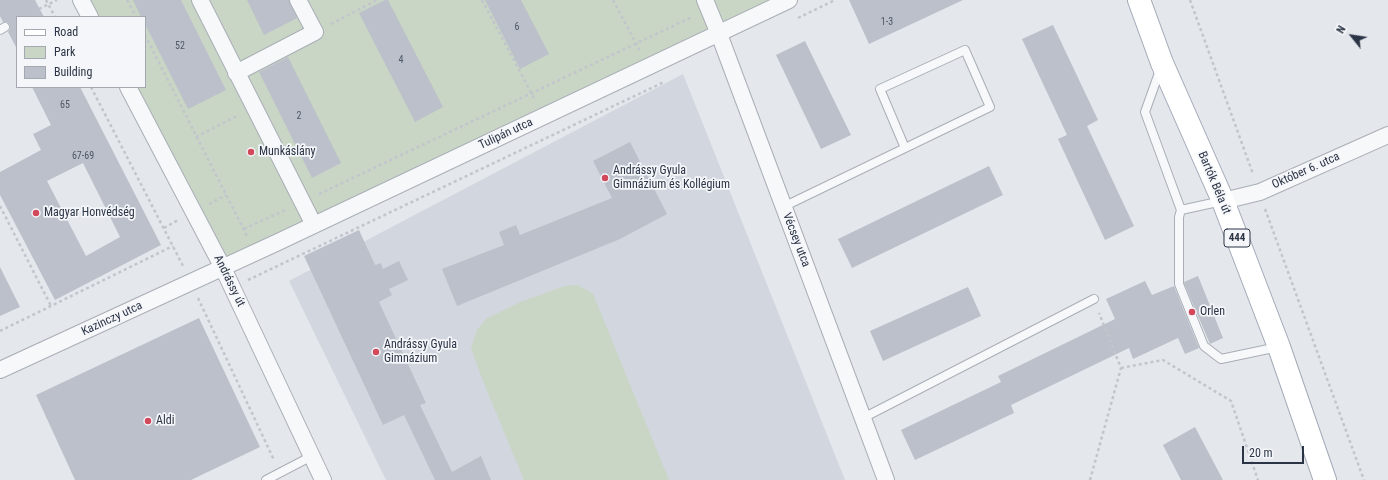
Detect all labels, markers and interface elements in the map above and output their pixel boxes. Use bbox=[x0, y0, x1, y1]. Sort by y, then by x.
legend bbox=[16, 16, 146, 88]
house number: 1-3 bbox=[881, 16, 893, 28]
north arrow bbox=[1332, 16, 1372, 56]
house number: 6 bbox=[515, 21, 519, 33]
text: N bbox=[1334, 24, 1348, 36]
text: Road bbox=[54, 25, 78, 39]
house number: 52 bbox=[175, 40, 185, 52]
text: Park bbox=[54, 45, 75, 59]
house number: 4 bbox=[399, 54, 403, 66]
text: Building bbox=[54, 65, 92, 79]
house number: 65 bbox=[60, 99, 70, 111]
house number: 2 bbox=[297, 110, 301, 122]
street label: Tulipán utca bbox=[477, 115, 535, 153]
place label: Munkáslány bbox=[259, 145, 316, 159]
marker: Munkáslány bbox=[246, 147, 256, 157]
house number: 67-69 bbox=[72, 150, 94, 162]
street label: Bartók Béla út bbox=[1194, 150, 1234, 216]
street label: Október 6. utca bbox=[1270, 150, 1342, 192]
place label: Andrássy Gyula Gimnázium és Kollégium bbox=[613, 164, 730, 192]
marker: Andrássy Gyula Gimnázium és Kollégium bbox=[600, 173, 610, 183]
place label: Magyar Honvédség bbox=[44, 206, 135, 220]
marker: Magyar Honvédség bbox=[31, 208, 41, 218]
street label: Vécsey utca bbox=[779, 211, 813, 269]
road number: 444 bbox=[1224, 229, 1250, 247]
street label: Andrássy út bbox=[210, 253, 248, 309]
street label: Kazinczy utca bbox=[79, 299, 145, 339]
place label: Orlen bbox=[1200, 305, 1225, 319]
marker: Orlen bbox=[1187, 307, 1197, 317]
place label: Andrássy Gyula Gimnázium bbox=[384, 338, 457, 366]
marker: Andrássy Gyula Gimnázium bbox=[371, 347, 381, 357]
place label: Aldi bbox=[156, 414, 174, 428]
marker: Aldi bbox=[143, 416, 153, 426]
scale bar bbox=[1244, 438, 1306, 464]
text: 20 m bbox=[1249, 446, 1273, 460]

